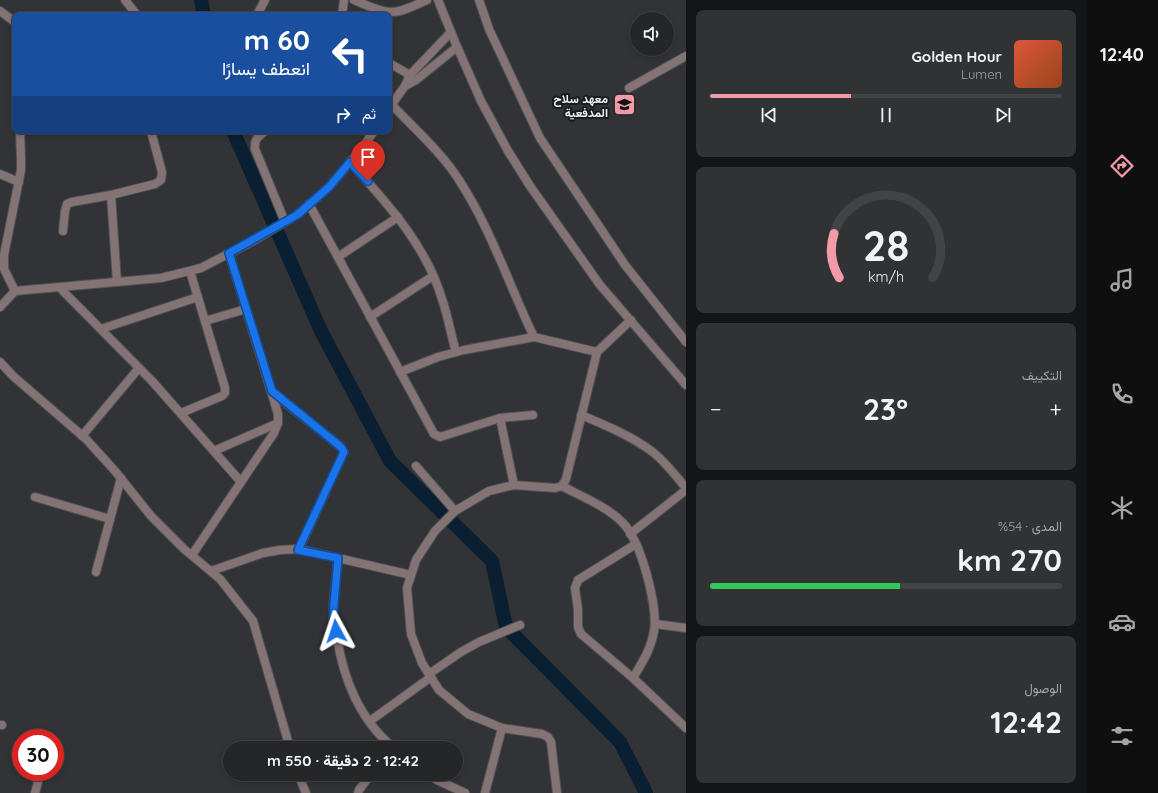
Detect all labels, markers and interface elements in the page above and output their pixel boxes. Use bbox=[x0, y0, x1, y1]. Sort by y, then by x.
map controls bbox=[630, 12, 674, 56]
button: sound bbox=[630, 12, 674, 56]
text: 60 m bbox=[244, 22, 310, 57]
icon: left bbox=[324, 28, 376, 80]
text: 12:40 bbox=[1100, 43, 1144, 66]
text: Golden Hour bbox=[911, 47, 1002, 66]
text: انعطف يسارًا bbox=[222, 57, 310, 80]
text: Lumen bbox=[961, 66, 1002, 82]
place label: معهد سلاح المدفعية bbox=[554, 91, 608, 120]
school or university icon: معهد سلاح المدفعية bbox=[611, 92, 637, 118]
icon: right bbox=[332, 104, 354, 126]
text: ثم bbox=[362, 104, 376, 123]
icon: previous bbox=[758, 104, 780, 126]
icon: pause bbox=[875, 104, 897, 126]
icon: next bbox=[992, 104, 1014, 126]
pin bbox=[351, 140, 385, 181]
icon: arrive bbox=[357, 146, 379, 168]
icon: directions bbox=[1108, 152, 1136, 180]
text: 28 bbox=[863, 219, 909, 271]
icon: music bbox=[1108, 266, 1136, 294]
text: km/h bbox=[868, 267, 904, 285]
text: التكييف bbox=[1022, 367, 1062, 383]
icon: phone bbox=[1108, 380, 1136, 408]
text: 23° bbox=[863, 390, 908, 428]
text: − bbox=[710, 395, 721, 423]
text: + bbox=[1050, 395, 1062, 423]
icon: climate bbox=[1108, 494, 1136, 522]
text: المدى · 54% bbox=[998, 518, 1062, 534]
text: 270 km bbox=[957, 541, 1062, 579]
icon: car bbox=[1108, 608, 1136, 636]
position arrow bbox=[315, 610, 357, 652]
text: الوصول bbox=[1024, 680, 1062, 696]
text: 12:42 bbox=[990, 703, 1062, 741]
icon: filters bbox=[1108, 722, 1136, 750]
speed limit sign: 30 bbox=[12, 729, 64, 781]
text: 12:42 · 2 دقيقة · 550 m bbox=[267, 751, 419, 770]

